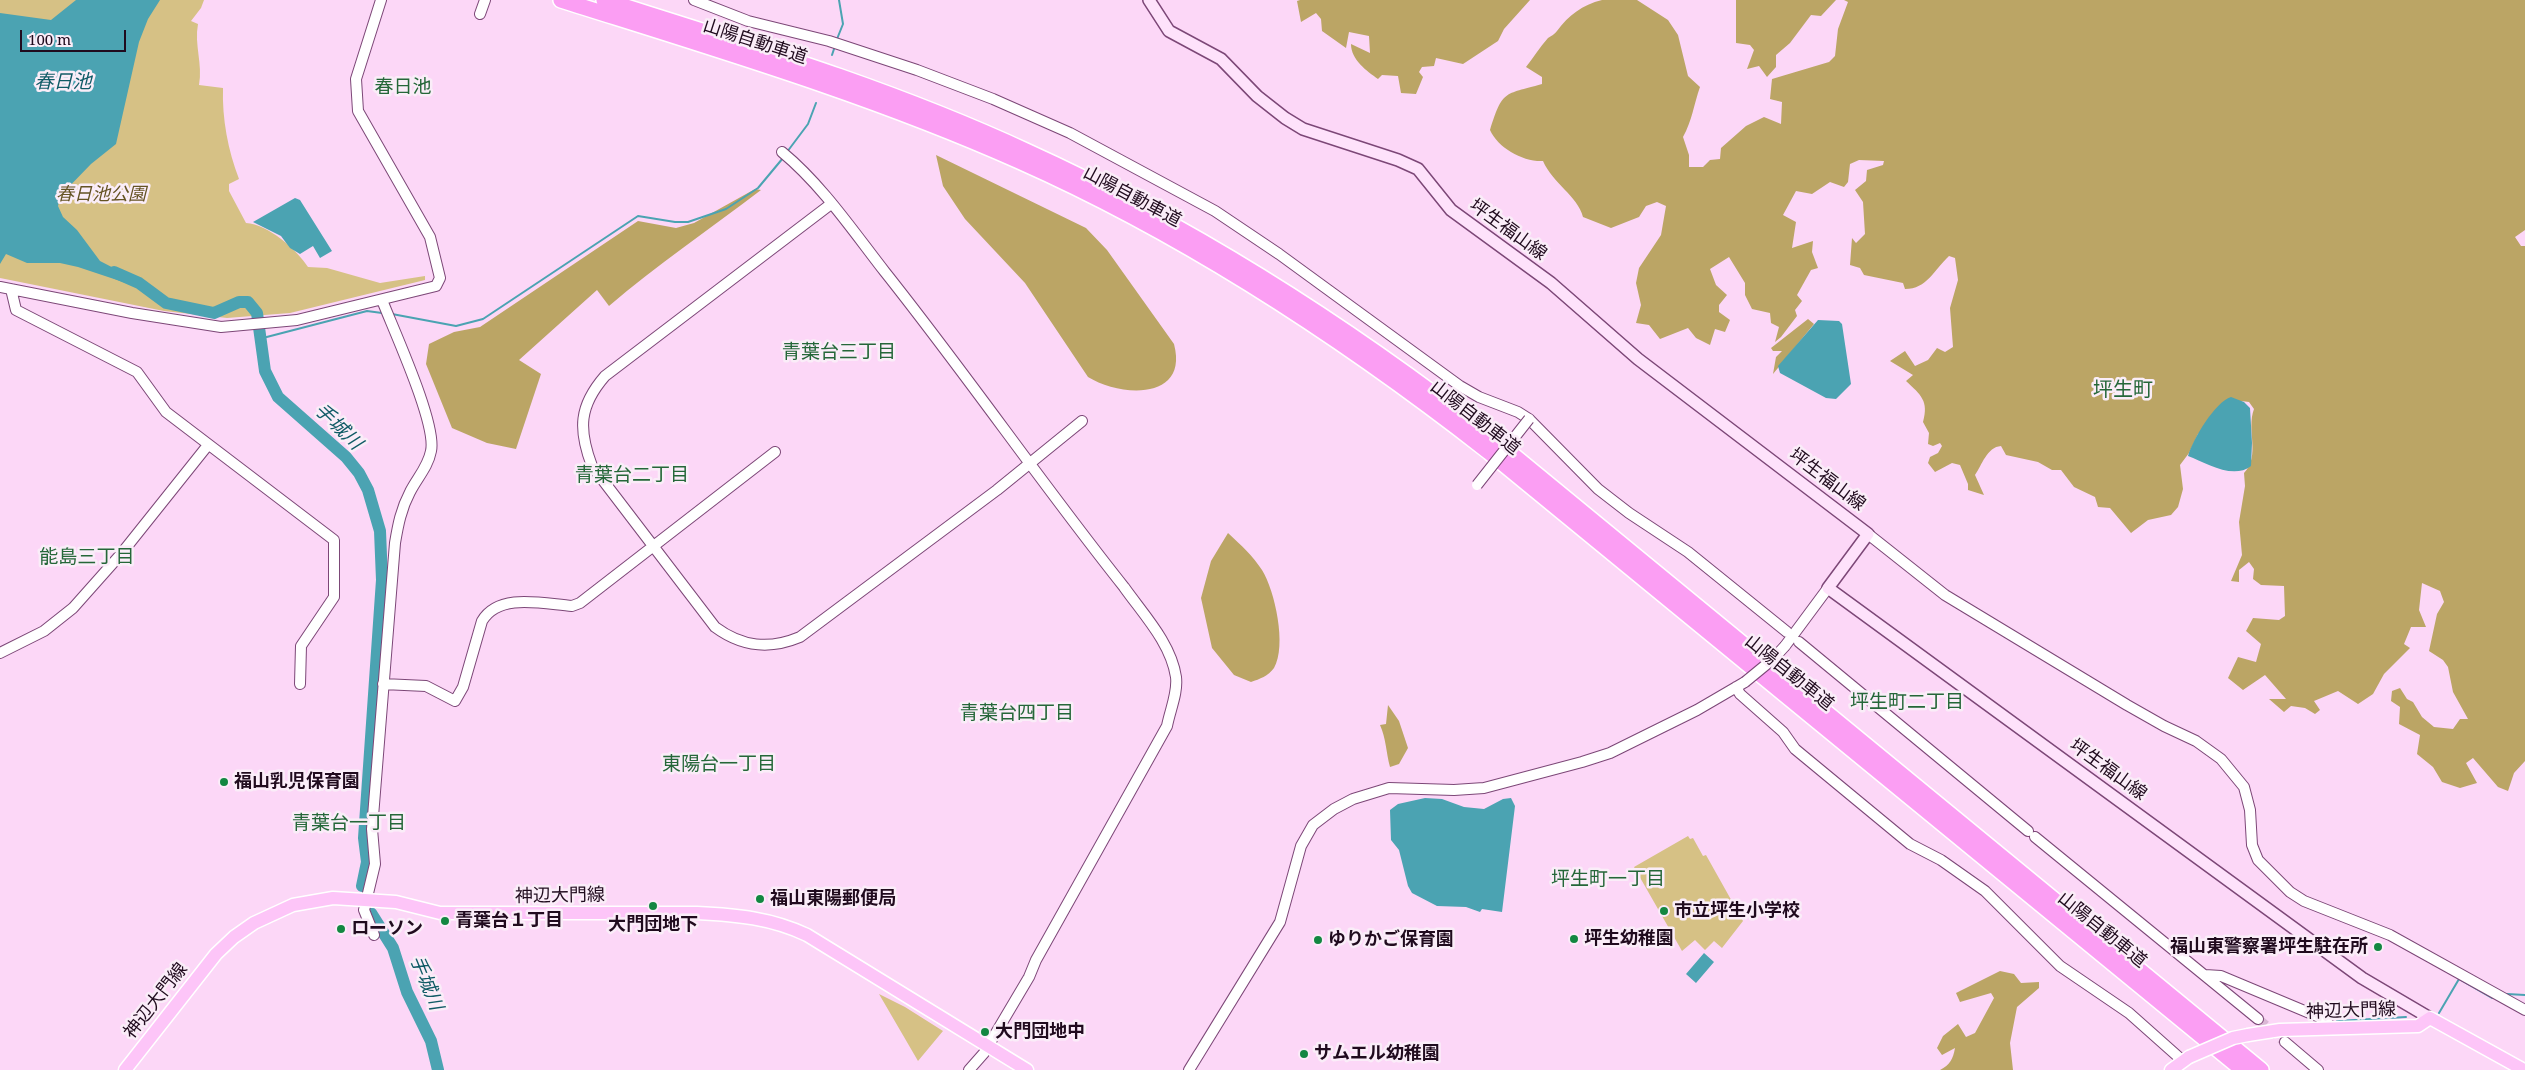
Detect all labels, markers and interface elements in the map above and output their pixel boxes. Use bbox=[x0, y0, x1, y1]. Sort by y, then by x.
street label: 山陽自動車道 bbox=[700, 15, 810, 69]
scale bar bbox=[22, 20, 129, 52]
text: 100 m bbox=[28, 29, 71, 49]
water label: 春日池 bbox=[35, 72, 91, 94]
district label: 春日池 bbox=[375, 77, 431, 99]
street label: 山陽自動車道 bbox=[1079, 162, 1185, 232]
park label: 春日池公園 bbox=[56, 184, 146, 206]
street label: 坪生福山線 bbox=[1465, 195, 1551, 265]
district label: 青葉台三丁目 bbox=[782, 342, 896, 364]
street label: 山陽自動車道 bbox=[1426, 376, 1524, 460]
district label: 坪生町 bbox=[2093, 378, 2153, 402]
water label: 手城川 bbox=[310, 399, 366, 455]
street label: 坪生福山線 bbox=[1785, 444, 1869, 516]
district label: 青葉台二丁目 bbox=[575, 465, 689, 487]
district label: 能島三丁目 bbox=[40, 547, 134, 569]
street label: 山陽自動車道 bbox=[1740, 631, 1838, 715]
district label: 坪生町二丁目 bbox=[1850, 692, 1964, 714]
district label: 青葉台四丁目 bbox=[960, 703, 1074, 725]
street label: 坪生福山線 bbox=[2065, 735, 2151, 805]
district label: 東陽台一丁目 bbox=[662, 754, 776, 776]
place label: 福山乳児保育園 bbox=[234, 771, 360, 793]
marker: 福山乳児保育園 bbox=[218, 776, 230, 788]
district label: 青葉台一丁目 bbox=[292, 813, 406, 835]
district label: 坪生町一丁目 bbox=[1551, 869, 1665, 891]
street label: 神辺大門線 bbox=[515, 884, 605, 908]
place label: 福山東陽郵便局 bbox=[770, 888, 896, 910]
street label: 山陽自動車道 bbox=[2053, 888, 2151, 972]
marker: 福山東陽郵便局 bbox=[754, 893, 766, 905]
marker: 大門団地下 bbox=[647, 900, 659, 912]
place label: 市立坪生小学校 bbox=[1674, 900, 1800, 922]
marker: 市立坪生小学校 bbox=[1658, 905, 1670, 917]
place label: 青葉台１丁目 bbox=[455, 910, 563, 932]
place label: 大門団地下 bbox=[608, 914, 698, 936]
marker: 青葉台１丁目 bbox=[439, 915, 451, 927]
place label: ローソン bbox=[351, 918, 423, 940]
marker: ローソン bbox=[335, 923, 347, 935]
place label: 坪生幼稚園 bbox=[1584, 928, 1674, 950]
place label: ゆりかご保育園 bbox=[1328, 929, 1454, 951]
marker: 坪生幼稚園 bbox=[1568, 933, 1580, 945]
marker: ゆりかご保育園 bbox=[1312, 934, 1324, 946]
place label: 福山東警察署坪生駐在所 bbox=[2170, 936, 2368, 958]
marker: 福山東警察署坪生駐在所 bbox=[2372, 941, 2384, 953]
water label: 手城川 bbox=[405, 952, 447, 1014]
street label: 神辺大門線 bbox=[120, 959, 192, 1043]
street label: 神辺大門線 bbox=[2306, 999, 2396, 1023]
place label: 大門団地中 bbox=[995, 1021, 1085, 1043]
marker: 大門団地中 bbox=[979, 1026, 991, 1038]
place label: サムエル幼稚園 bbox=[1314, 1043, 1440, 1065]
marker: サムエル幼稚園 bbox=[1298, 1048, 1310, 1060]

